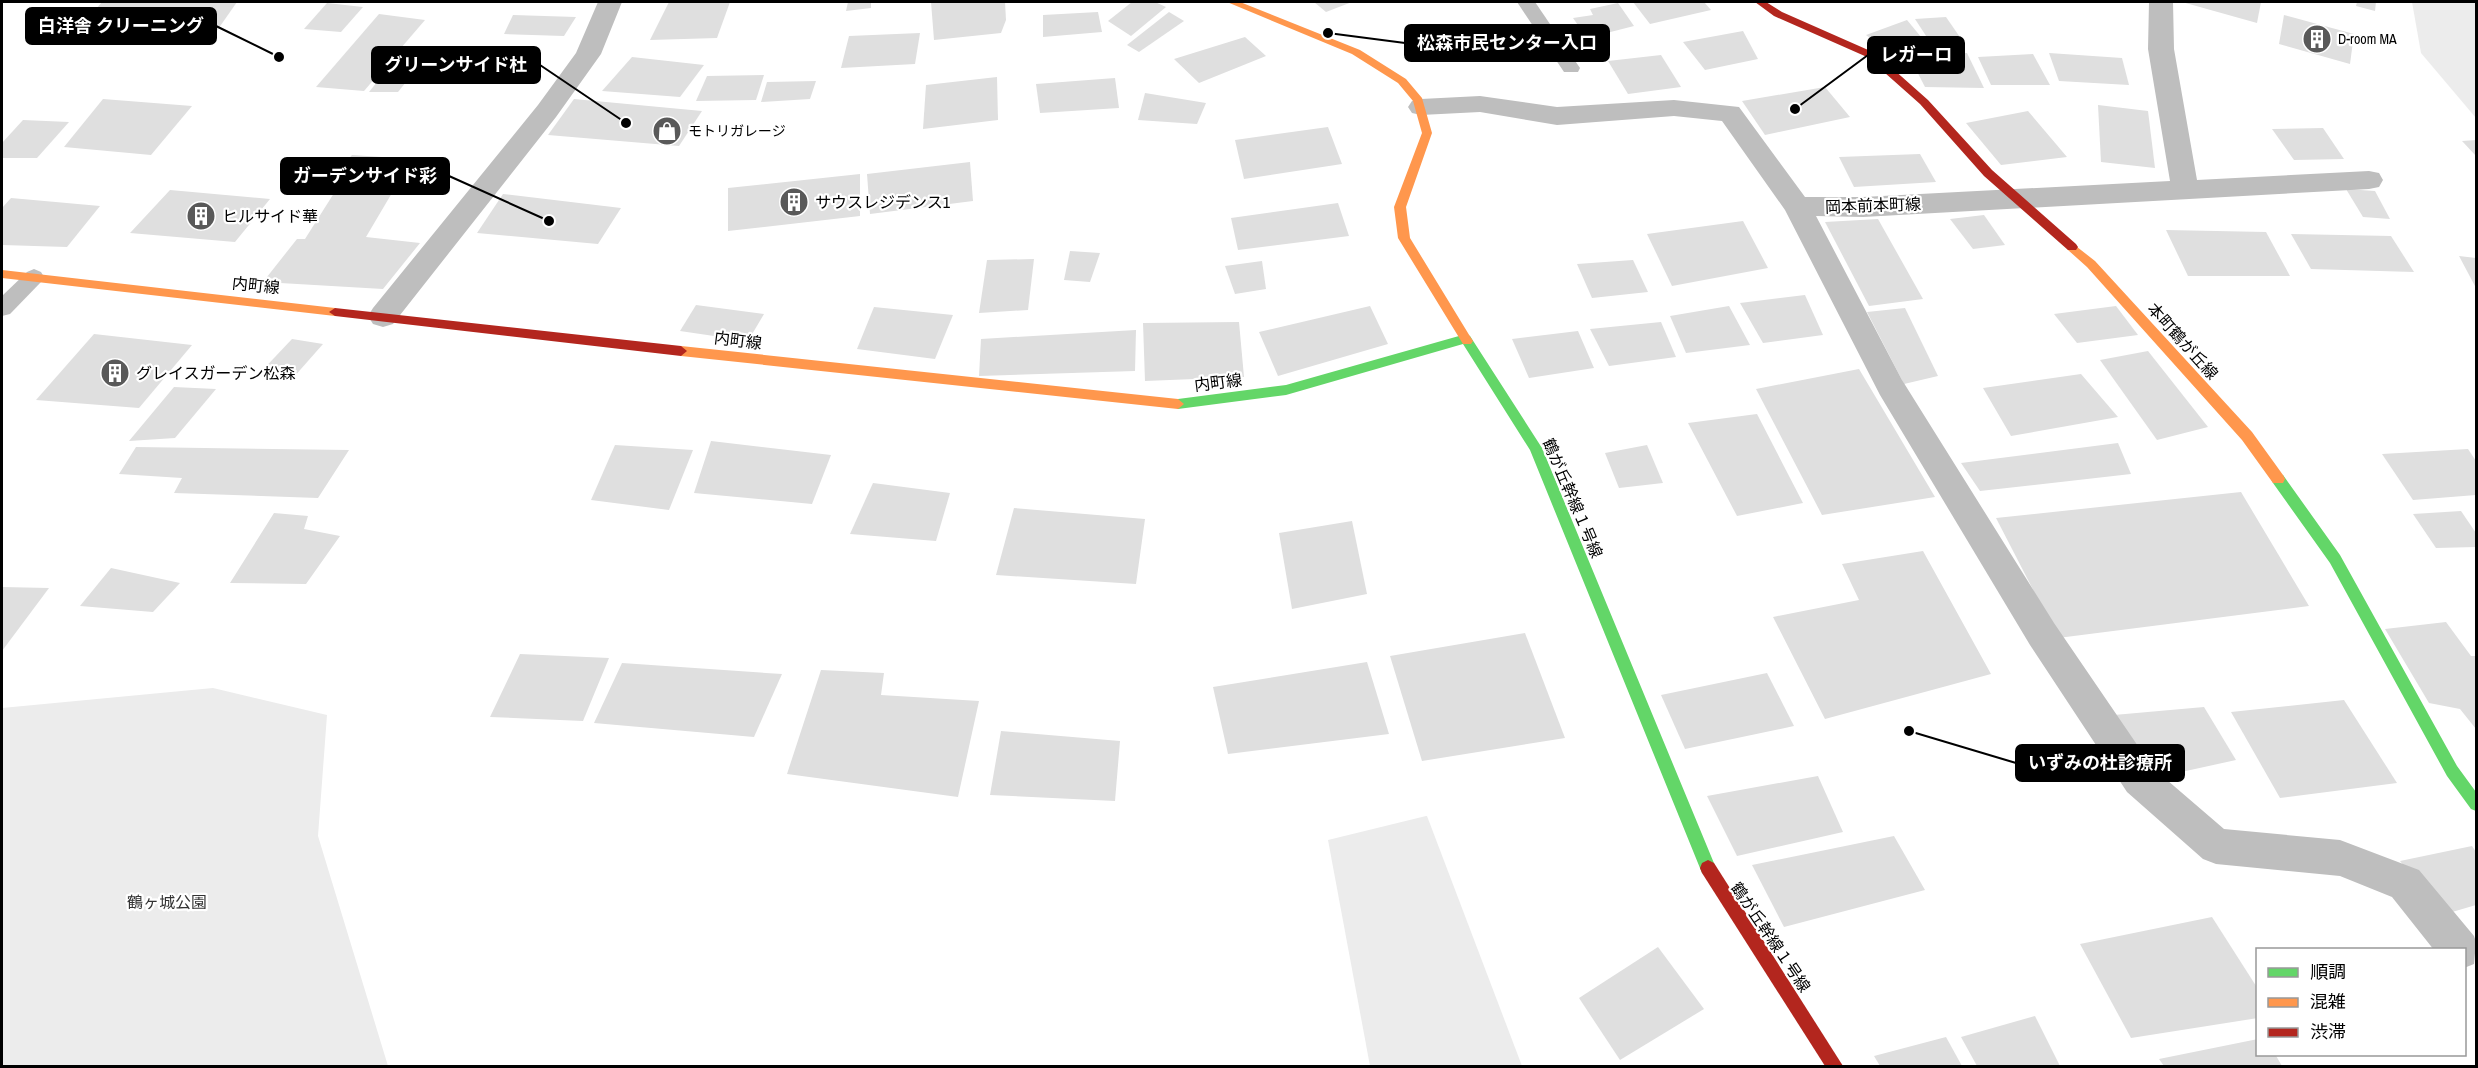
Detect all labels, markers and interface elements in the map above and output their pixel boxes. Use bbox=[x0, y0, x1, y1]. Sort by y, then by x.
callout: 白洋舎 クリーニング bbox=[26, 8, 216, 44]
text: 白洋舎 クリーニング bbox=[38, 13, 204, 38]
building icon: D-room MA bbox=[2301, 23, 2333, 55]
callout: 松森市民センター入口 bbox=[1405, 25, 1609, 61]
text: 松森市民センター入口 bbox=[1417, 30, 1597, 55]
place label: D-room MA bbox=[2338, 30, 2397, 48]
callout: レガーロ bbox=[1868, 37, 1964, 73]
text: レガーロ bbox=[1880, 42, 1952, 67]
callout: グリーンサイド杜 bbox=[372, 47, 540, 83]
text: グリーンサイド杜 bbox=[384, 52, 528, 77]
shop icon: モトリガレージ bbox=[651, 115, 683, 147]
place label: モトリガレージ bbox=[688, 122, 786, 140]
callout: ガーデンサイド彩 bbox=[281, 158, 449, 194]
text: ガーデンサイド彩 bbox=[293, 163, 437, 188]
building icon: サウスレジデンス1 bbox=[778, 186, 810, 218]
place label: サウスレジデンス1 bbox=[815, 191, 951, 213]
street label: 岡本前本町線 bbox=[1825, 192, 1921, 218]
building icon: ヒルサイド華 bbox=[185, 200, 217, 232]
place label: ヒルサイド華 bbox=[222, 205, 318, 227]
street label: 内町線 bbox=[231, 272, 281, 298]
street label: 本町鶴が丘線 bbox=[2143, 298, 2223, 384]
street label: 内町線 bbox=[713, 326, 763, 354]
building icon: グレイスガーデン松森 bbox=[99, 357, 131, 389]
place label: グレイスガーデン松森 bbox=[136, 362, 296, 384]
street label: 内町線 bbox=[1193, 368, 1243, 396]
street label: 鶴が丘幹線１号線 bbox=[1538, 435, 1608, 561]
callout: いずみの杜診療所 bbox=[2016, 745, 2184, 781]
text: いずみの杜診療所 bbox=[2028, 750, 2172, 775]
street label: 鶴が丘幹線１号線 bbox=[1726, 878, 1816, 996]
park label: 鶴ヶ城公園 bbox=[127, 891, 207, 913]
legend bbox=[2256, 948, 2466, 1056]
text: 順調 bbox=[2310, 959, 2346, 984]
text: 混雑 bbox=[2310, 989, 2346, 1014]
text: 渋滞 bbox=[2310, 1019, 2346, 1044]

